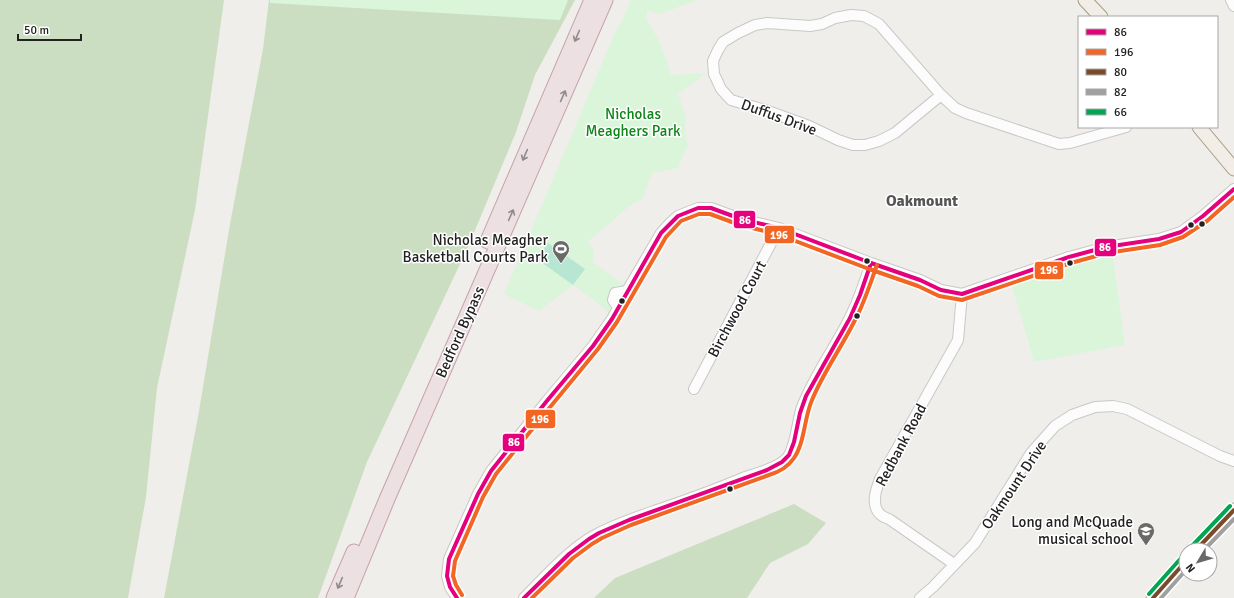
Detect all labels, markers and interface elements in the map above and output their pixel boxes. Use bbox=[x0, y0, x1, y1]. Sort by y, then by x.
scale bar bbox=[18, 16, 81, 42]
legend bbox=[1078, 16, 1218, 128]
text: 50 m bbox=[24, 23, 49, 38]
text: 86 bbox=[1114, 25, 1127, 40]
one-way arrow bbox=[573, 29, 580, 41]
text: 196 bbox=[1114, 45, 1133, 60]
text: 80 bbox=[1114, 65, 1127, 80]
text: 82 bbox=[1114, 85, 1127, 100]
one-way arrow bbox=[560, 90, 567, 102]
street label: Duffus Drive bbox=[739, 95, 819, 139]
park label: Nicholas Meaghers Park bbox=[586, 105, 681, 140]
text: 66 bbox=[1114, 105, 1127, 120]
one-way arrow bbox=[521, 149, 529, 161]
district label: Oakmount bbox=[886, 191, 958, 211]
one-way arrow bbox=[508, 210, 515, 222]
line badge: 86 bbox=[733, 210, 756, 229]
text: 86 bbox=[739, 214, 751, 227]
unlabelled marker bbox=[1197, 219, 1207, 229]
unlabelled marker bbox=[1186, 220, 1196, 230]
line badge: 196 bbox=[764, 225, 795, 244]
text: 196 bbox=[770, 229, 788, 242]
place label: Nicholas Meagher Basketball Courts Park bbox=[403, 231, 548, 266]
line badge: 86 bbox=[1094, 238, 1117, 257]
sports icon: Nicholas Meagher Basketball Courts Park bbox=[551, 239, 571, 264]
text: 86 bbox=[1099, 241, 1111, 254]
unlabelled marker bbox=[862, 256, 872, 266]
street label: Birchwood Court bbox=[704, 258, 770, 360]
unlabelled marker bbox=[1065, 258, 1075, 268]
line badge: 196 bbox=[1034, 261, 1064, 280]
text: 196 bbox=[1040, 264, 1058, 277]
street label: Bedford Bypass bbox=[432, 283, 488, 381]
unlabelled marker bbox=[617, 296, 627, 306]
unlabelled marker bbox=[852, 311, 862, 321]
street label: Redbank Road bbox=[872, 401, 930, 489]
line badge: 196 bbox=[525, 409, 556, 429]
text: 196 bbox=[531, 413, 549, 426]
line badge: 86 bbox=[502, 433, 525, 452]
text: 86 bbox=[508, 436, 520, 449]
street label: Oakmount Drive bbox=[978, 437, 1050, 533]
unlabelled marker bbox=[725, 484, 735, 494]
place label: Long and McQuade musical school bbox=[1011, 513, 1133, 548]
school or university icon: Long and McQuade musical school bbox=[1136, 521, 1156, 546]
north arrow bbox=[1178, 542, 1218, 582]
text: N bbox=[1183, 561, 1198, 575]
one-way arrow bbox=[336, 576, 344, 588]

